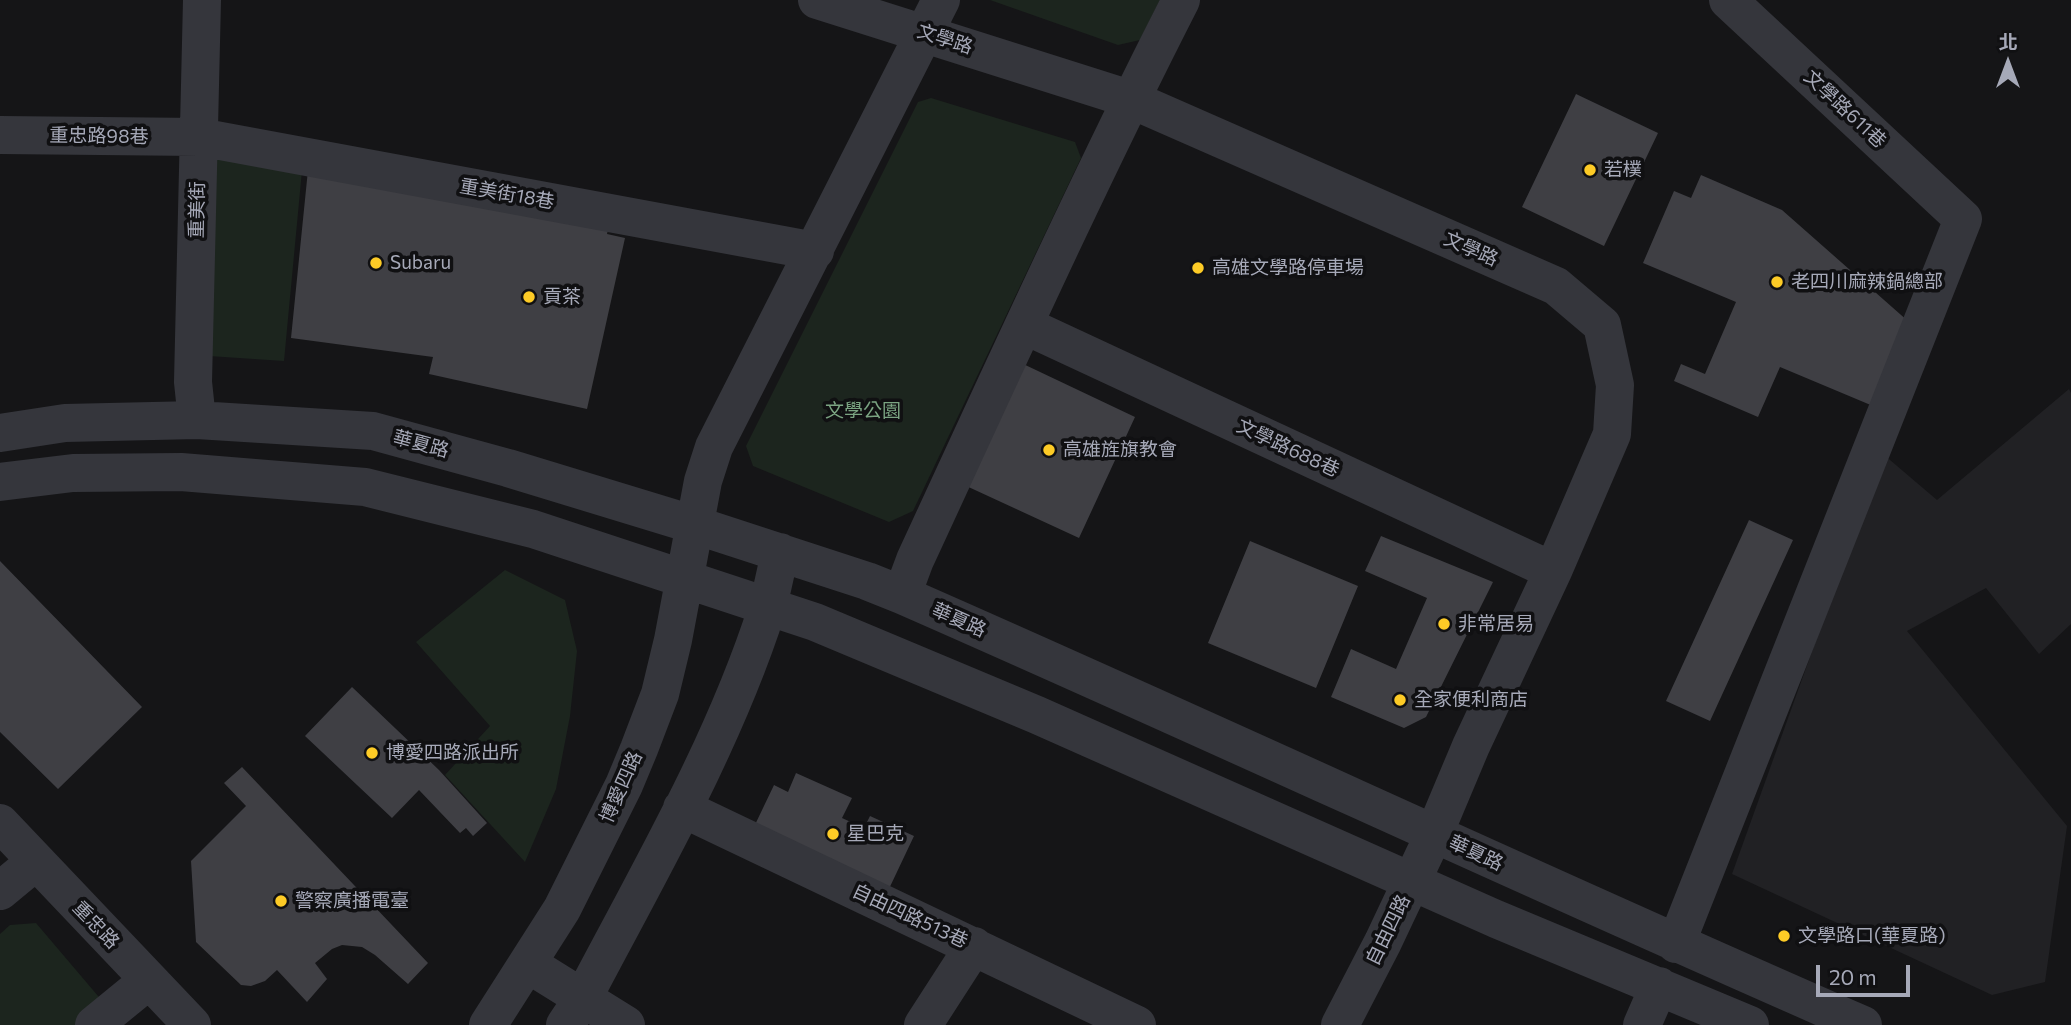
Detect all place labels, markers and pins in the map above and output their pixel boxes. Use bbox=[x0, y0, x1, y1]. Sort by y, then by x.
place label: 若樸 bbox=[1604, 159, 1642, 181]
marker: 若樸 bbox=[1582, 162, 1598, 178]
place label: Subaru bbox=[390, 252, 451, 274]
marker: Subaru bbox=[368, 255, 384, 271]
place label: 高雄文學路停車場 bbox=[1212, 257, 1364, 279]
marker: 高雄文學路停車場 bbox=[1190, 260, 1206, 276]
place label: 老四川麻辣鍋總部 bbox=[1791, 271, 1943, 293]
marker: 老四川麻辣鍋總部 bbox=[1769, 274, 1785, 290]
place label: 貢茶 bbox=[543, 286, 581, 308]
marker: 貢茶 bbox=[521, 289, 537, 305]
place label: 高雄旌旗教會 bbox=[1063, 439, 1177, 461]
marker: 高雄旌旗教會 bbox=[1041, 442, 1057, 458]
place label: 非常居易 bbox=[1458, 613, 1534, 635]
marker: 非常居易 bbox=[1436, 616, 1452, 632]
place label: 全家便利商店 bbox=[1414, 689, 1528, 711]
marker: 全家便利商店 bbox=[1392, 692, 1408, 708]
place label: 博愛四路派出所 bbox=[386, 742, 519, 764]
marker: 博愛四路派出所 bbox=[364, 745, 380, 761]
place label: 星巴克 bbox=[847, 823, 904, 845]
marker: 星巴克 bbox=[825, 826, 841, 842]
place label: 警察廣播電臺 bbox=[295, 890, 409, 912]
marker: 警察廣播電臺 bbox=[273, 893, 289, 909]
place label: 文學路口(華夏路) bbox=[1798, 925, 1946, 947]
marker: 文學路口(華夏路) bbox=[1776, 928, 1792, 944]

